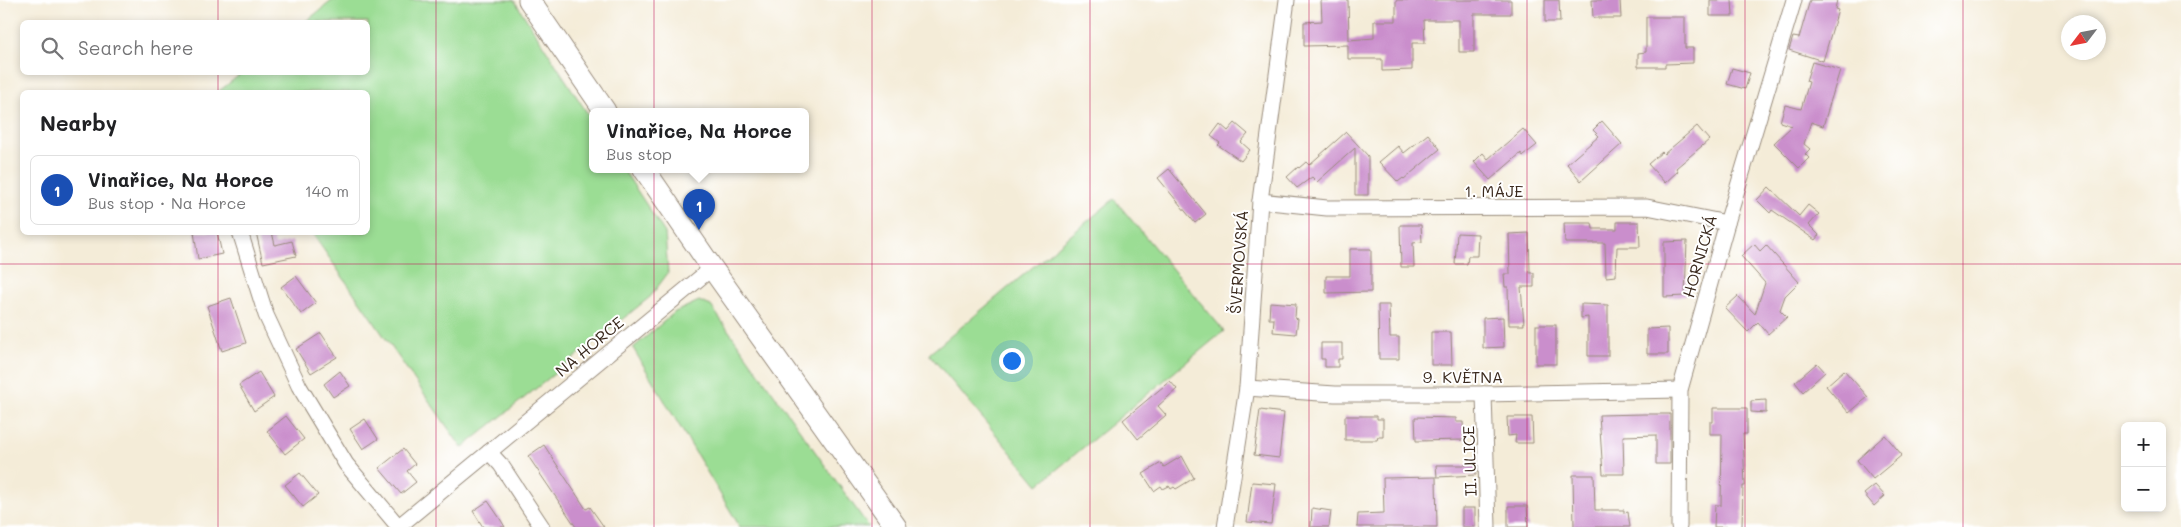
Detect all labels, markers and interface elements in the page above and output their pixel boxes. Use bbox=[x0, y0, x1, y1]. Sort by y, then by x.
north arrow bbox=[2061, 15, 2106, 60]
search box bbox=[20, 20, 370, 75]
icon: search bbox=[38, 34, 66, 62]
text: Search here bbox=[78, 35, 194, 60]
popup bbox=[589, 108, 809, 173]
text: Nearby bbox=[40, 109, 117, 136]
text: Vinařice, Na Horce bbox=[606, 118, 792, 143]
text: Bus stop bbox=[606, 143, 672, 164]
text: Vinařice, Na Horce bbox=[88, 167, 274, 192]
text: 1 bbox=[53, 180, 61, 201]
text: 140 m bbox=[305, 180, 349, 201]
street label: 1. MÁJE bbox=[1465, 180, 1523, 201]
pin: 1 bbox=[683, 189, 715, 230]
text: Bus stop · Na Horce bbox=[88, 192, 246, 213]
street label: ŠVERMOVSKÁ bbox=[1224, 210, 1252, 314]
street label: HORNICKÁ bbox=[1677, 212, 1721, 300]
street label: NA HORCE bbox=[550, 311, 628, 381]
your location bbox=[999, 348, 1025, 374]
street label: 9. KVĚTNA bbox=[1423, 366, 1503, 387]
map controls bbox=[2121, 422, 2166, 512]
button: + bbox=[2121, 422, 2166, 467]
street label: II. ULICE bbox=[1457, 425, 1481, 497]
button: − bbox=[2121, 467, 2166, 512]

